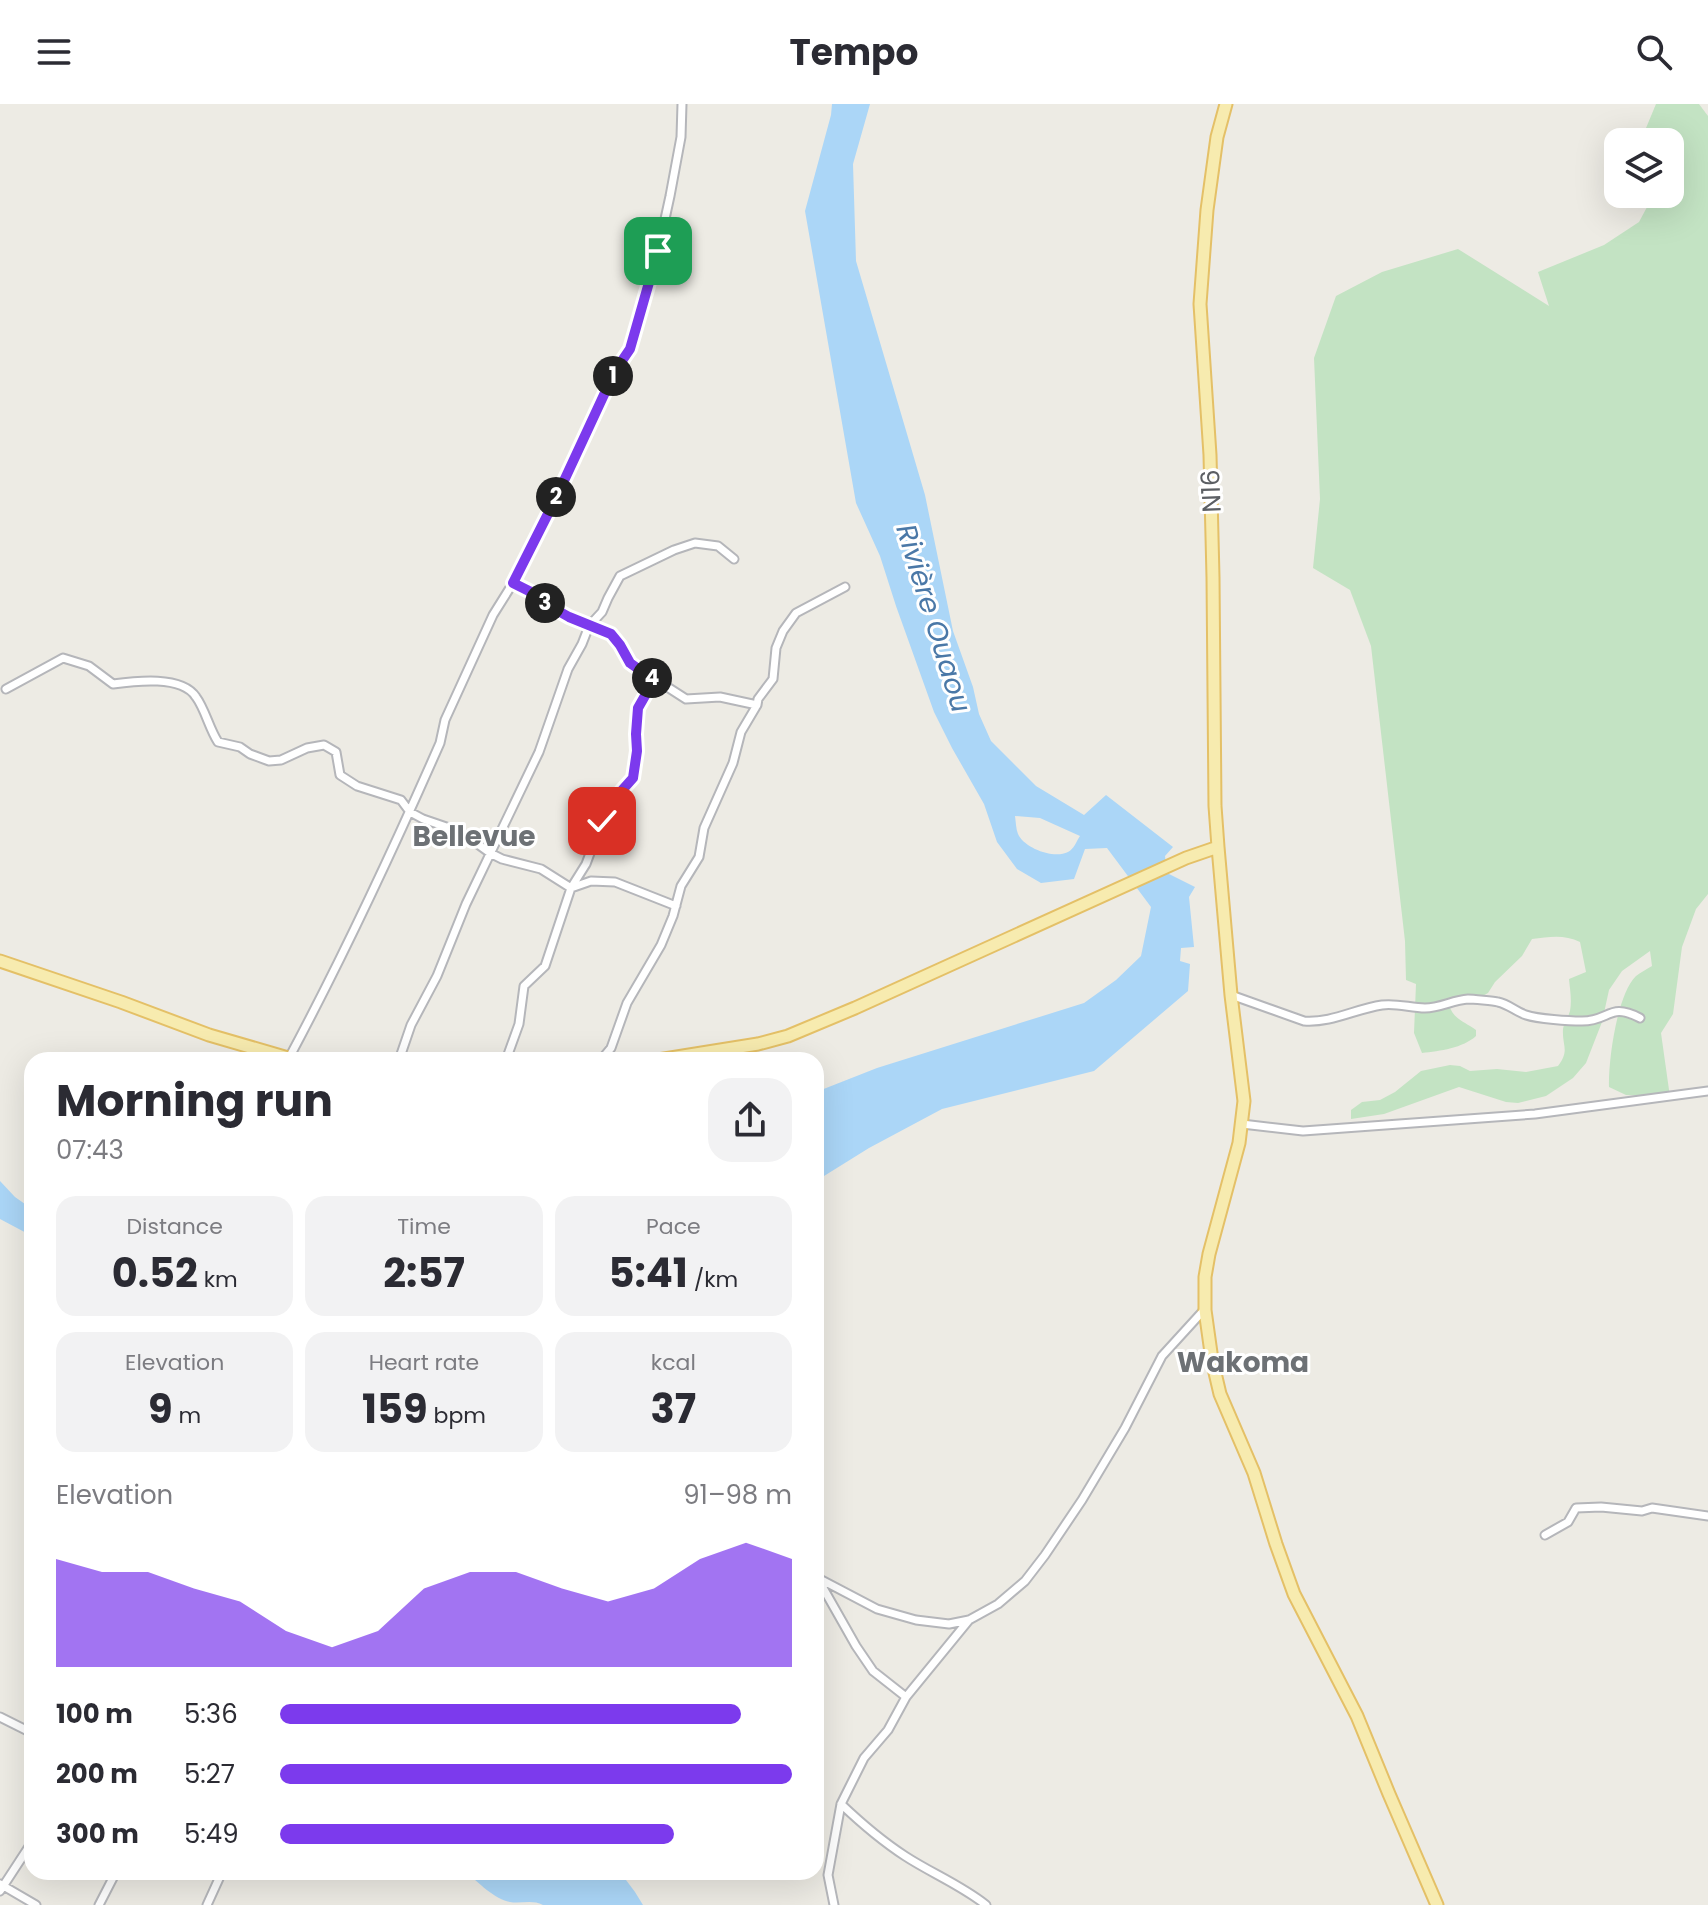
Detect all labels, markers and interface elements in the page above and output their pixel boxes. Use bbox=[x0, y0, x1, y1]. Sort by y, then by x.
text: Tempo bbox=[790, 27, 918, 78]
icon: menu bbox=[32, 30, 76, 74]
icon: search bbox=[1632, 30, 1676, 74]
map controls bbox=[1604, 128, 1684, 208]
button: layers bbox=[1604, 128, 1684, 208]
pin bbox=[624, 217, 692, 285]
icon: arrive bbox=[636, 229, 680, 273]
pin: 1 bbox=[593, 356, 633, 396]
text: 1 bbox=[609, 360, 617, 391]
street label: N16 bbox=[1192, 469, 1230, 513]
pin: 2 bbox=[536, 477, 576, 517]
text: 2 bbox=[550, 481, 562, 512]
water label: Rivière Ouaou bbox=[886, 519, 981, 717]
pin: 3 bbox=[525, 583, 565, 623]
text: 3 bbox=[538, 587, 552, 618]
pin: 4 bbox=[632, 658, 672, 698]
text: 4 bbox=[645, 662, 659, 693]
pin bbox=[568, 787, 636, 855]
icon: check bbox=[580, 799, 624, 843]
district label: Bellevue bbox=[412, 817, 536, 856]
text: Morning run bbox=[56, 1070, 333, 1131]
button: share bbox=[708, 1078, 792, 1162]
text: 07:43 bbox=[56, 1132, 124, 1168]
text: Distance bbox=[126, 1211, 223, 1242]
text: Time bbox=[397, 1211, 451, 1242]
text: Pace bbox=[646, 1211, 701, 1242]
text: 0.52 bbox=[112, 1245, 198, 1301]
text: 2:57 bbox=[383, 1245, 465, 1301]
text: 5:41 bbox=[608, 1245, 688, 1301]
text: km bbox=[198, 1264, 238, 1295]
text: /km bbox=[688, 1264, 738, 1295]
district label: Wakoma bbox=[1177, 1343, 1309, 1382]
text: Elevation bbox=[125, 1347, 224, 1378]
text: Heart rate bbox=[369, 1347, 479, 1378]
text: kcal bbox=[651, 1347, 696, 1378]
text: 9 bbox=[148, 1381, 173, 1437]
text: 159 bbox=[362, 1381, 428, 1437]
text: 37 bbox=[651, 1381, 696, 1437]
text: m bbox=[173, 1400, 201, 1431]
text: bpm bbox=[428, 1400, 486, 1431]
text: Elevation bbox=[56, 1477, 173, 1513]
text: 91–98 m bbox=[683, 1477, 792, 1513]
text: 100 m bbox=[56, 1696, 133, 1732]
text: 5:36 bbox=[184, 1696, 238, 1732]
text: 200 m bbox=[56, 1756, 138, 1792]
text: 5:27 bbox=[184, 1756, 235, 1792]
text: 300 m bbox=[56, 1816, 139, 1852]
text: 5:49 bbox=[184, 1816, 239, 1852]

